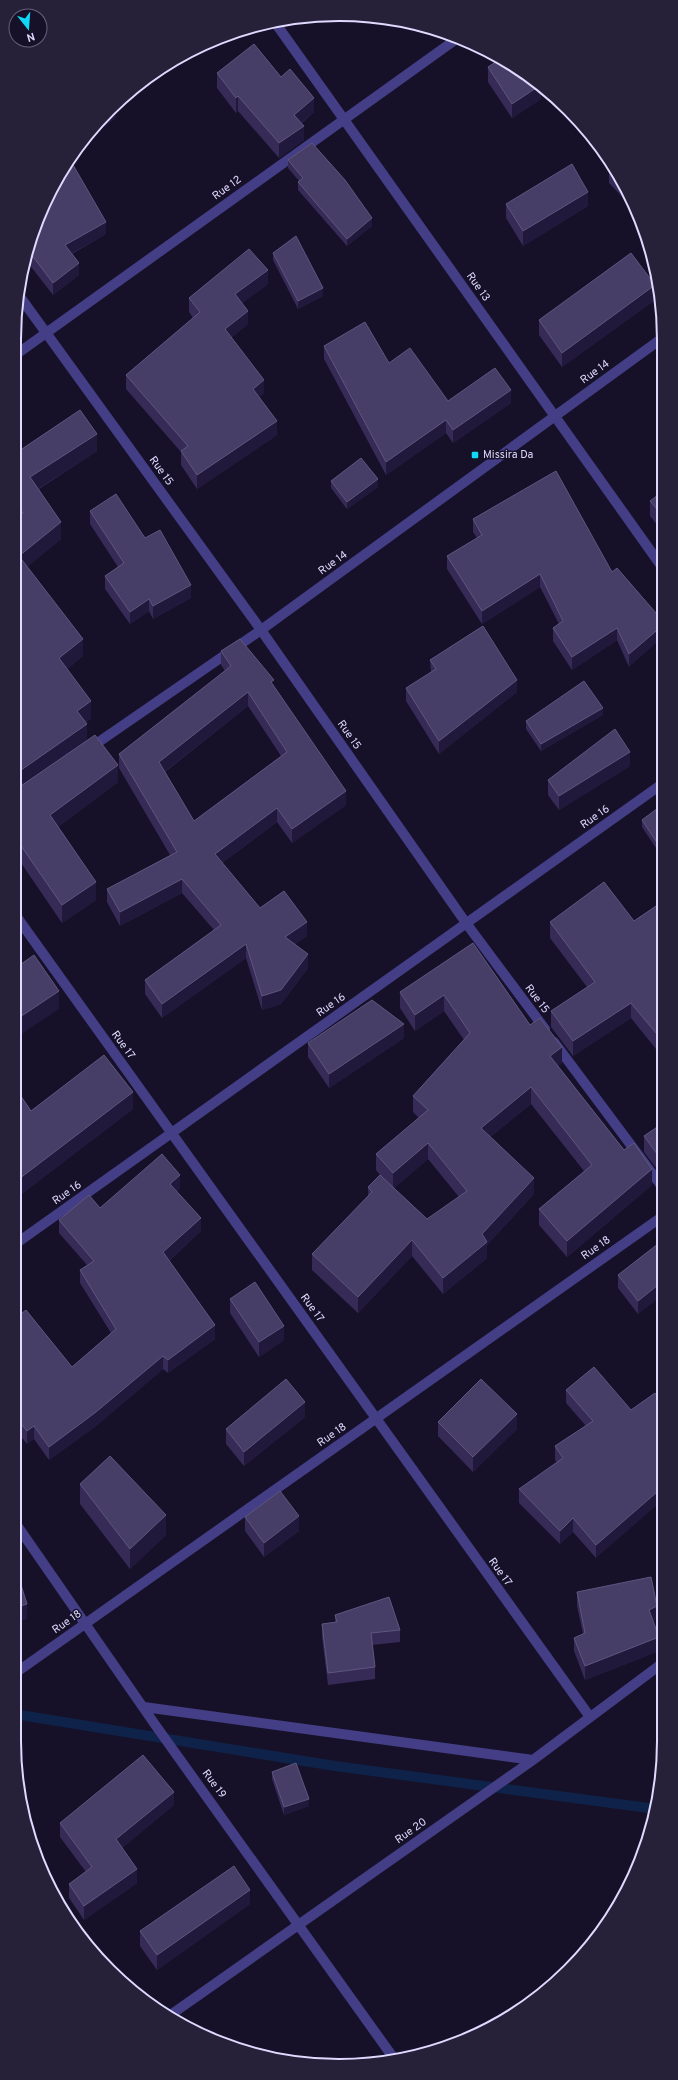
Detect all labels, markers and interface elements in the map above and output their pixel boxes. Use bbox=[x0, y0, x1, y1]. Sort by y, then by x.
north arrow bbox=[8, 8, 48, 48]
text: N bbox=[25, 29, 36, 44]
street label: Rue 12 bbox=[210, 173, 244, 203]
street label: Rue 13 bbox=[463, 270, 493, 304]
street label: Rue 14 bbox=[578, 357, 612, 387]
place label: Missira Da bbox=[483, 448, 533, 462]
marker: Missira Da bbox=[470, 450, 480, 460]
street label: Rue 15 bbox=[146, 454, 176, 488]
street label: Rue 14 bbox=[316, 548, 350, 578]
street label: Rue 15 bbox=[334, 718, 364, 753]
street label: Rue 16 bbox=[578, 802, 612, 832]
street label: Rue 15 bbox=[522, 982, 553, 1016]
street label: Rue 16 bbox=[314, 990, 348, 1020]
street label: Rue 17 bbox=[108, 1028, 138, 1062]
street label: Rue 16 bbox=[50, 1178, 84, 1208]
street label: Rue 18 bbox=[579, 1233, 613, 1263]
street label: Rue 17 bbox=[297, 1291, 327, 1325]
street label: Rue 18 bbox=[315, 1420, 349, 1450]
street label: Rue 17 bbox=[485, 1555, 515, 1589]
street label: Rue 18 bbox=[50, 1607, 84, 1637]
street label: Rue 19 bbox=[199, 1767, 229, 1801]
street label: Rue 20 bbox=[392, 1815, 430, 1847]

